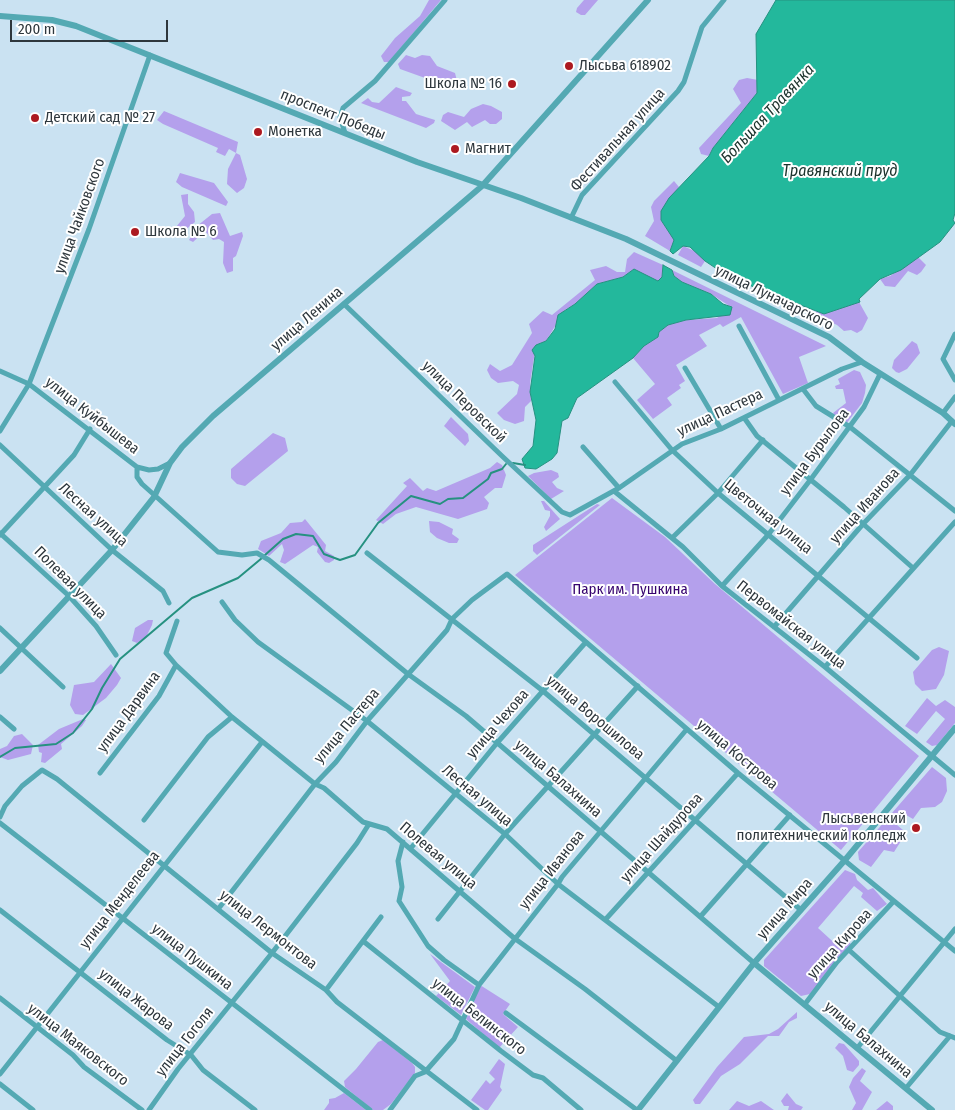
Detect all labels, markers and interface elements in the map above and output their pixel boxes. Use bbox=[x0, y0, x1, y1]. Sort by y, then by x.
scale bar bbox=[12, 10, 170, 42]
text: 200 m bbox=[18, 20, 55, 38]
place label: Лысьва 618902 bbox=[579, 57, 671, 75]
marker: Лысьва 618902 bbox=[563, 60, 575, 72]
water label: Большая Травянка bbox=[717, 61, 819, 167]
place label: Школа № 16 bbox=[425, 75, 502, 93]
marker: Школа № 16 bbox=[506, 78, 518, 90]
street label: Фестивальная улица bbox=[567, 85, 669, 195]
street label: проспект Победы bbox=[278, 86, 388, 144]
place label: Детский сад № 27 bbox=[45, 109, 155, 127]
marker: Детский сад № 27 bbox=[29, 112, 41, 124]
place label: Монетка bbox=[268, 123, 322, 141]
marker: Монетка bbox=[252, 126, 264, 138]
place label: Магнит bbox=[465, 140, 511, 158]
marker: Магнит bbox=[449, 143, 461, 155]
street label: улица Чайковского bbox=[51, 156, 109, 276]
water label: Травянский пруд bbox=[782, 162, 898, 182]
place label: Школа № 6 bbox=[145, 223, 217, 241]
marker: Школа № 6 bbox=[129, 226, 141, 238]
street label: улица Луначарского bbox=[712, 262, 836, 334]
street label: улица Ленина bbox=[268, 283, 346, 355]
street label: улица Перовской bbox=[418, 357, 510, 447]
street label: улица Куйбышева bbox=[41, 374, 143, 458]
street label: улица Пастера bbox=[674, 385, 766, 441]
street label: улица Бурылова bbox=[777, 405, 853, 499]
street label: улица Иванова bbox=[826, 464, 904, 548]
street label: Цветочная улица bbox=[720, 476, 816, 558]
street label: Лесная улица bbox=[55, 479, 131, 551]
street label: Полевая улица bbox=[30, 543, 110, 623]
street label: Первомайская улица bbox=[733, 577, 849, 673]
park label: Парк им. Пушкина bbox=[572, 581, 688, 599]
street label: улица Дарвина bbox=[94, 668, 164, 756]
street label: улица Ворошилова bbox=[542, 672, 648, 764]
street label: улица Пастера bbox=[310, 685, 384, 767]
street label: улица Чехова bbox=[463, 686, 533, 762]
street label: улица Кострова bbox=[693, 716, 781, 794]
street label: улица Балахнина bbox=[511, 736, 605, 822]
street label: Лесная улица bbox=[438, 761, 516, 831]
street label: улица Шайдурова bbox=[617, 790, 707, 886]
place label: Лысьвенский политехнический колледж bbox=[737, 810, 906, 845]
street label: Полевая улица bbox=[396, 819, 480, 893]
marker: Лысьвенский политехнический колледж bbox=[910, 822, 922, 834]
street label: улица Иванова bbox=[515, 827, 589, 913]
street label: улица Менделеева bbox=[76, 847, 164, 953]
street label: улица Мира bbox=[754, 875, 816, 943]
street label: улица Лермонтова bbox=[216, 886, 320, 974]
street label: улица Кирова bbox=[804, 905, 876, 983]
street label: улица Пушкина bbox=[148, 920, 236, 994]
street label: улица Жарова bbox=[95, 965, 177, 1035]
street label: улица Белинского bbox=[428, 975, 530, 1059]
street label: улица Балахнина bbox=[820, 998, 916, 1082]
street label: улица Маяковского bbox=[24, 1000, 132, 1090]
street label: улица Гоголя bbox=[152, 1004, 218, 1080]

